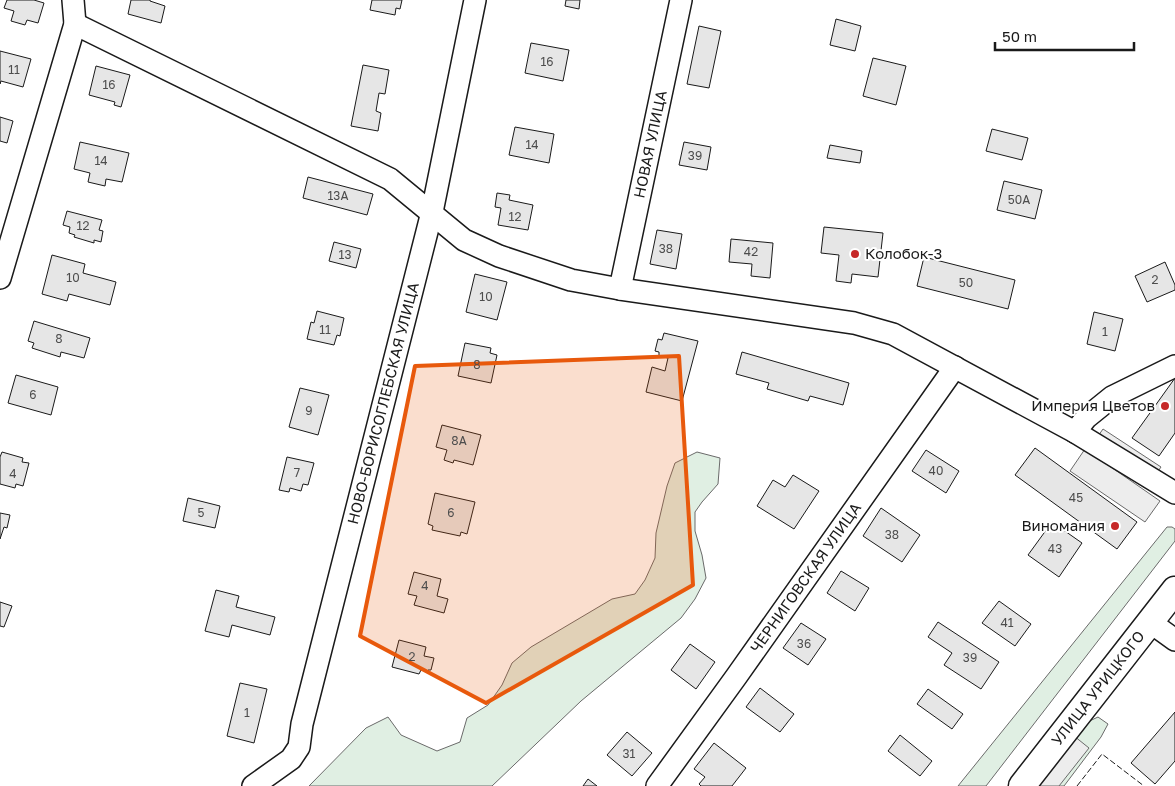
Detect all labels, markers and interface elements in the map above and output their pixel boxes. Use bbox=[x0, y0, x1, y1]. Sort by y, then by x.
scale bar bbox=[995, 20, 1134, 52]
text: 50 m bbox=[1002, 27, 1037, 45]
house number: 16 bbox=[540, 54, 554, 69]
house number: 11 bbox=[8, 62, 20, 77]
house number: 16 bbox=[102, 77, 116, 92]
street label: НОВАЯ УЛИЦА bbox=[629, 88, 670, 200]
house number: 14 bbox=[525, 137, 539, 152]
house number: 39 bbox=[688, 148, 702, 163]
house number: 14 bbox=[94, 153, 108, 168]
house number: 13А bbox=[328, 188, 348, 203]
house number: 50А bbox=[1008, 192, 1030, 207]
house number: 12 bbox=[509, 209, 521, 224]
house number: 12 bbox=[77, 218, 89, 233]
house number: 38 bbox=[659, 241, 673, 256]
house number: 42 bbox=[744, 244, 758, 259]
place label: Колобок-3 bbox=[865, 244, 942, 262]
house number: 13 bbox=[339, 247, 351, 262]
marker: Колобок-3 bbox=[849, 248, 861, 260]
house number: 10 bbox=[66, 270, 80, 285]
house number: 2 bbox=[1152, 272, 1159, 287]
house number: 50 bbox=[959, 275, 973, 290]
street label: НОВО-БОРИСОГЛЕБСКАЯ УЛИЦА bbox=[343, 280, 422, 526]
house number: 10 bbox=[479, 289, 493, 304]
house number: 11 bbox=[319, 322, 331, 337]
house number: 1 bbox=[1102, 324, 1108, 339]
house number: 8 bbox=[55, 331, 63, 346]
house number: 8 bbox=[473, 357, 481, 372]
house number: 6 bbox=[29, 387, 37, 402]
place label: Империя Цветов bbox=[1031, 396, 1155, 414]
marker: Империя Цветов bbox=[1159, 400, 1171, 412]
house number: 9 bbox=[305, 403, 313, 418]
house number: 8А bbox=[451, 433, 467, 448]
house number: 40 bbox=[929, 463, 943, 478]
house number: 7 bbox=[294, 465, 300, 480]
house number: 4 bbox=[9, 466, 17, 481]
house number: 45 bbox=[1069, 490, 1083, 505]
street label: ЧЕРНИГОВСКАЯ УЛИЦА bbox=[746, 499, 864, 656]
house number: 5 bbox=[198, 505, 205, 520]
house number: 6 bbox=[447, 505, 455, 520]
place label: Виномания bbox=[1022, 516, 1105, 534]
marker: Виномания bbox=[1109, 520, 1121, 532]
house number: 38 bbox=[885, 527, 899, 542]
house number: 43 bbox=[1048, 541, 1062, 556]
house number: 4 bbox=[421, 578, 429, 593]
house number: 41 bbox=[1000, 615, 1014, 630]
street label: УЛИЦА УРИЦКОГО bbox=[1047, 627, 1148, 749]
house number: 36 bbox=[797, 636, 811, 651]
house number: 2 bbox=[409, 649, 416, 664]
house number: 39 bbox=[963, 650, 977, 665]
house number: 1 bbox=[244, 705, 250, 720]
house number: 31 bbox=[623, 746, 636, 761]

